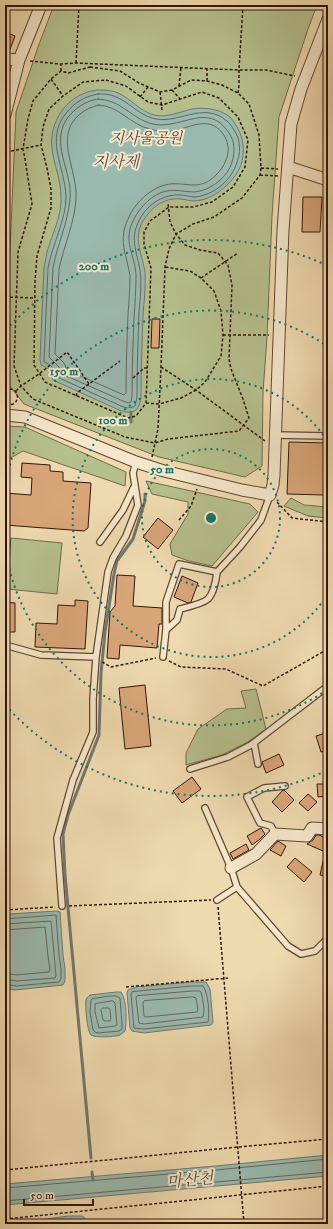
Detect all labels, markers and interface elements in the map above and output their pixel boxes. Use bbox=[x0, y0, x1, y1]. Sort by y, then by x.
park label: 지사울공원 bbox=[110, 129, 184, 148]
water label: 지사제 bbox=[93, 152, 141, 172]
text: 200 m bbox=[79, 259, 109, 274]
text: 150 m bbox=[50, 364, 78, 379]
text: 100 m bbox=[99, 413, 127, 428]
text: 50 m bbox=[149, 462, 174, 477]
centre of rings bbox=[204, 511, 218, 525]
water label: 마산천 bbox=[166, 1168, 216, 1192]
scale bar bbox=[24, 1181, 93, 1207]
text: 50 m bbox=[30, 1188, 54, 1203]

